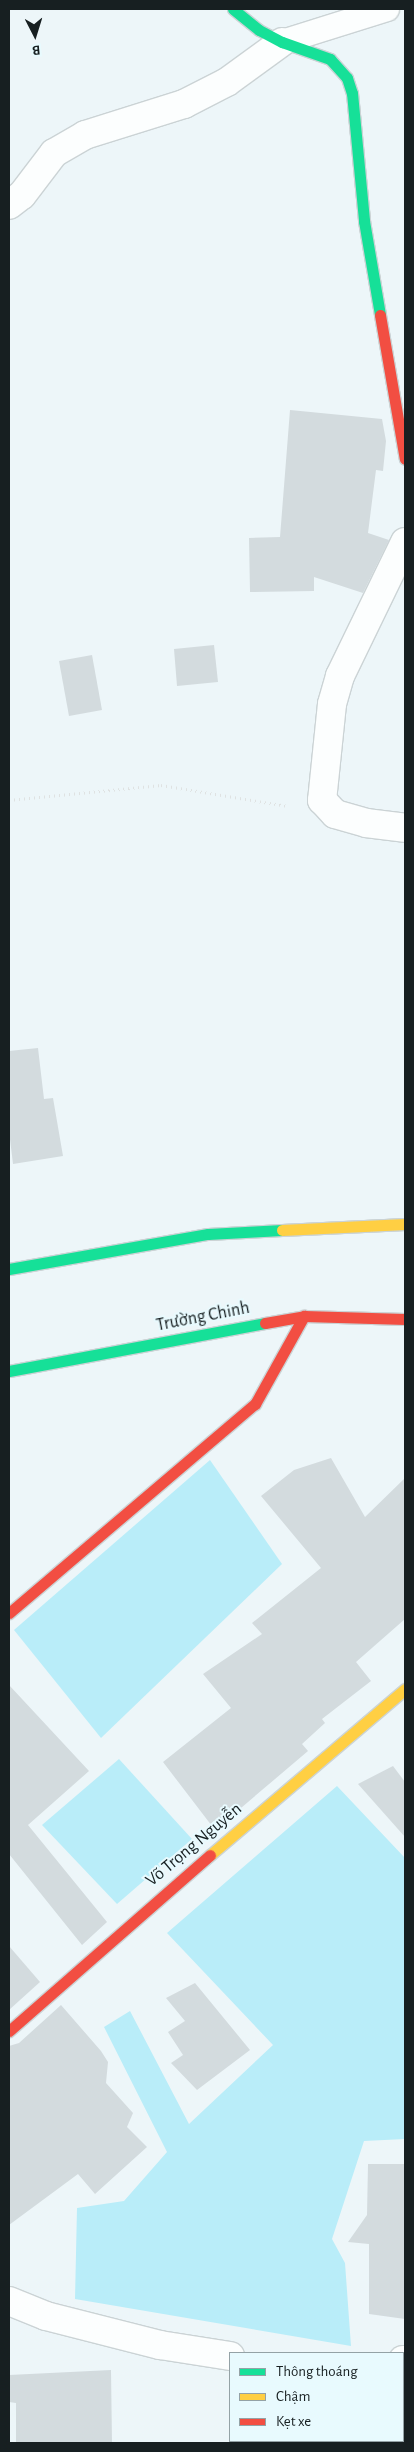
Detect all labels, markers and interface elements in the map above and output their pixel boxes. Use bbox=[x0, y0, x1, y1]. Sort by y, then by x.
north arrow bbox=[10, 10, 60, 60]
text: B bbox=[32, 43, 41, 57]
street label: Trường Chinh bbox=[154, 1297, 252, 1337]
street label: Võ Trọng Nguyễn bbox=[142, 1799, 246, 1891]
legend bbox=[229, 2352, 404, 2442]
text: Thông thoáng bbox=[276, 2364, 358, 2379]
text: Chậm bbox=[276, 2389, 310, 2404]
text: Kẹt xe bbox=[276, 2414, 311, 2429]

